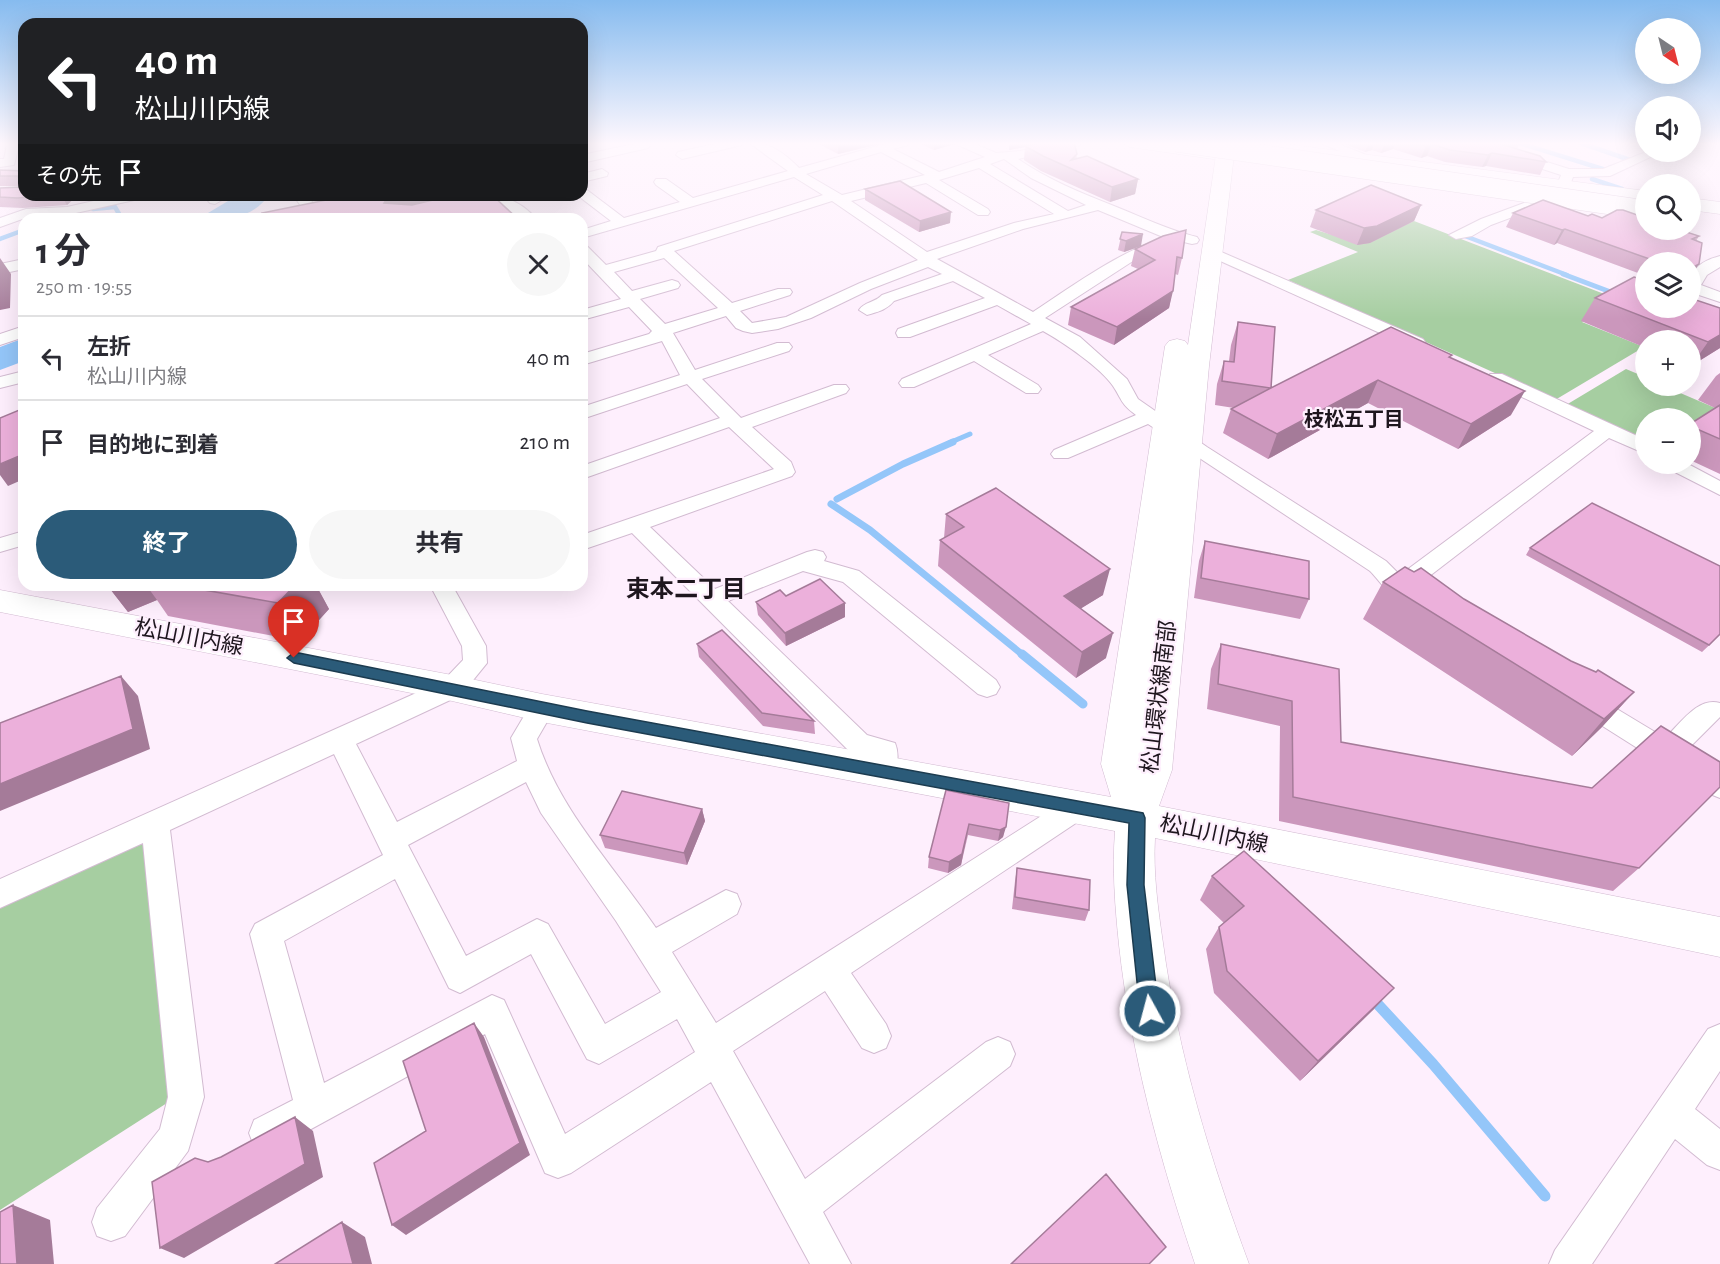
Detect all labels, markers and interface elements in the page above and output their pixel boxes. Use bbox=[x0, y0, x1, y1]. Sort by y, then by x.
north arrow bbox=[1635, 18, 1701, 84]
map controls bbox=[1635, 18, 1701, 474]
text: 40 m bbox=[135, 40, 218, 82]
icon: left bbox=[36, 42, 114, 120]
text: 松山川内線 bbox=[135, 96, 270, 123]
button: sound bbox=[1635, 96, 1701, 162]
icon: arrive bbox=[114, 156, 147, 189]
text: その先 bbox=[36, 165, 102, 187]
button: search bbox=[1635, 174, 1701, 240]
button: close bbox=[507, 233, 570, 296]
text: 1 分 bbox=[36, 234, 90, 270]
button: layers bbox=[1635, 252, 1701, 318]
text: 250 m · 19:55 bbox=[36, 277, 132, 297]
button: + bbox=[1635, 330, 1701, 396]
text: 左折 bbox=[87, 336, 131, 358]
icon: left bbox=[36, 342, 69, 375]
text: 40 m bbox=[527, 347, 570, 369]
text: 松山川内線 bbox=[87, 367, 187, 387]
button: − bbox=[1635, 408, 1701, 474]
district label: 枝松五丁目 bbox=[1304, 409, 1404, 430]
icon: arrive bbox=[36, 426, 69, 459]
text: 210 m bbox=[520, 431, 570, 453]
text: 目的地に到着 bbox=[87, 434, 219, 456]
button: 終了 bbox=[36, 510, 297, 579]
button: 共有 bbox=[309, 510, 570, 579]
district label: 束本二丁目 bbox=[626, 576, 746, 602]
pin bbox=[268, 596, 319, 658]
icon: arrive bbox=[277, 605, 310, 638]
street label: 松山川内線 bbox=[133, 615, 245, 658]
street label: 松山環状線南部 bbox=[1138, 619, 1179, 775]
street label: 松山川内線 bbox=[1158, 811, 1270, 856]
position arrow bbox=[1118, 979, 1182, 1043]

